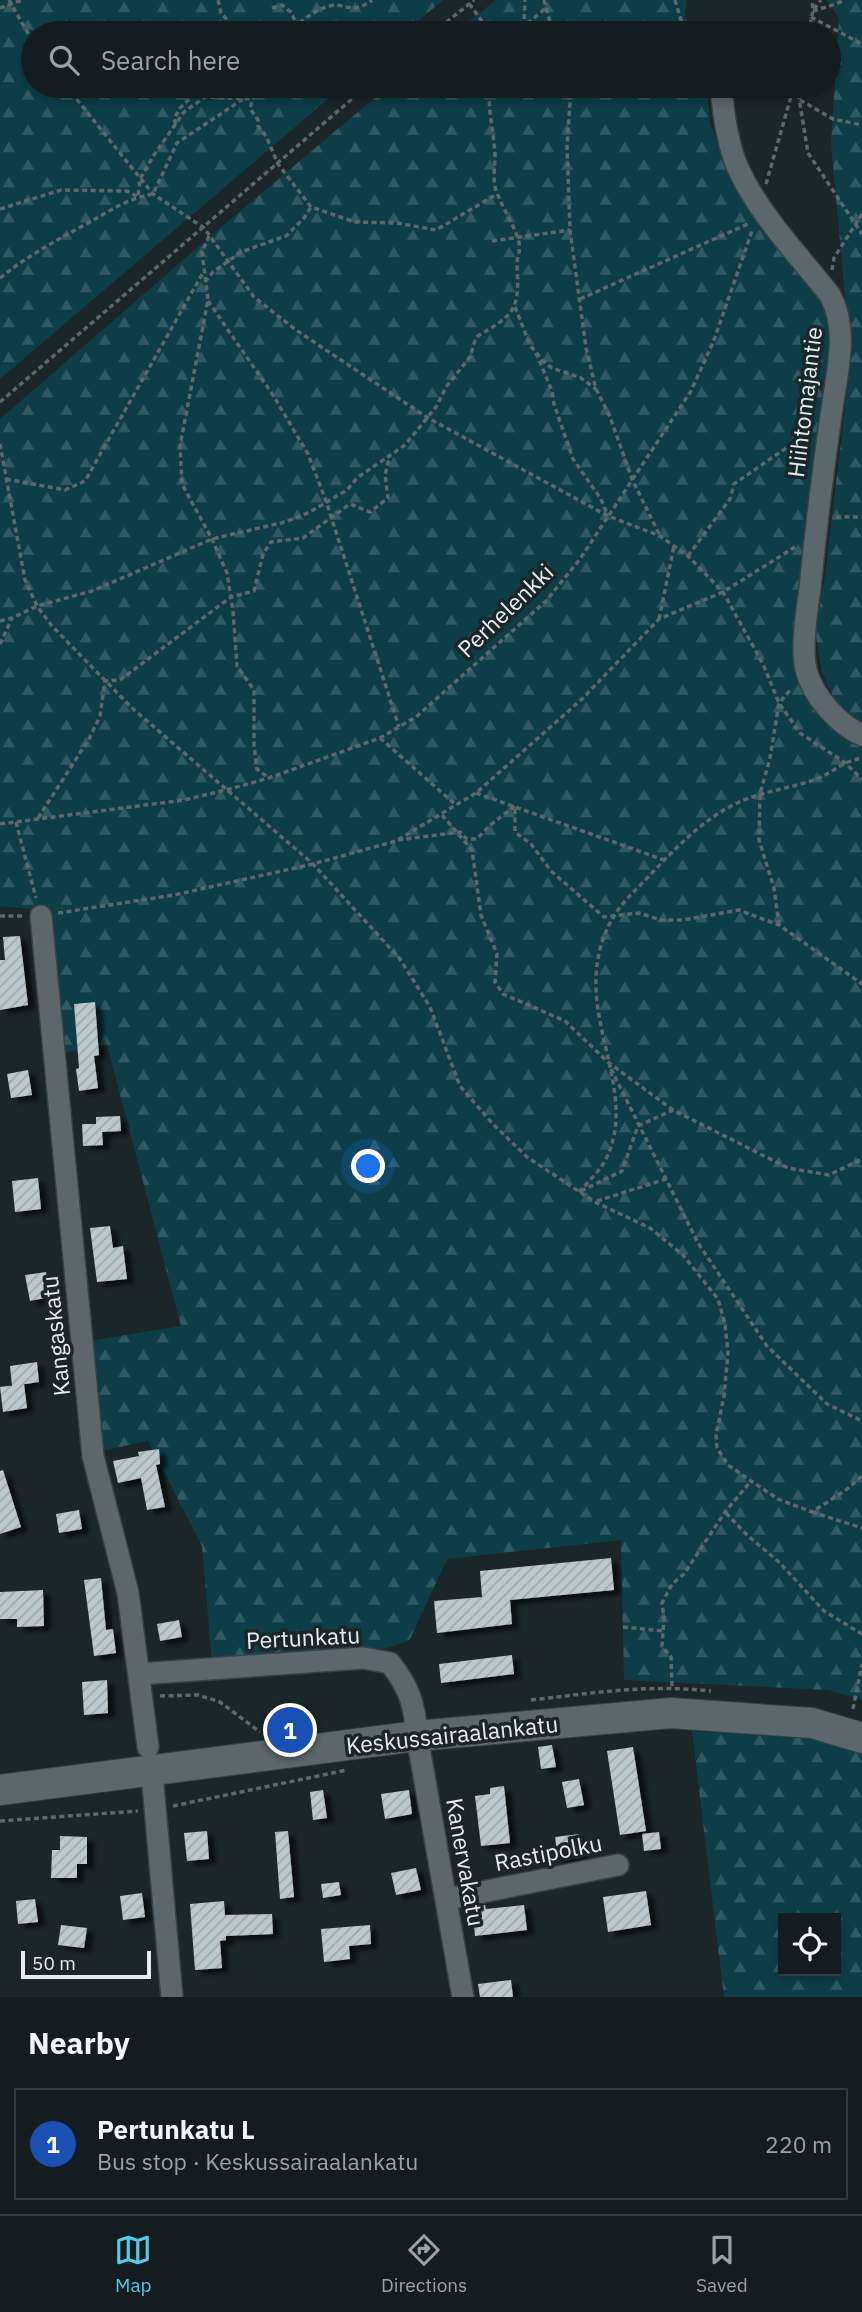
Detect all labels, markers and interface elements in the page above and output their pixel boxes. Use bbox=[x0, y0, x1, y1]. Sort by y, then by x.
search box bbox=[21, 21, 841, 98]
icon: search bbox=[45, 41, 83, 79]
text: Search here bbox=[101, 43, 240, 77]
street label: Hiihtomajantie bbox=[780, 325, 828, 479]
street label: Perhelenkki bbox=[451, 557, 559, 663]
your location bbox=[351, 1149, 385, 1183]
street label: Kangaskatu bbox=[34, 1274, 76, 1398]
street label: Pertunkatu bbox=[245, 1619, 361, 1655]
pin: 1 bbox=[267, 1704, 313, 1756]
street label: Keskussairaalankatu bbox=[344, 1708, 560, 1760]
street label: Kanervakatu bbox=[440, 1796, 492, 1928]
street label: Rastipolku bbox=[492, 1827, 604, 1877]
map controls bbox=[778, 1913, 841, 1976]
button: locate bbox=[778, 1913, 841, 1976]
scale bar bbox=[21, 1948, 150, 1980]
text: 50 m bbox=[32, 1951, 76, 1975]
text: Nearby bbox=[28, 2023, 130, 2062]
text: Pertunkatu L bbox=[97, 2112, 255, 2146]
text: 1 bbox=[46, 2129, 60, 2159]
text: 220 m bbox=[765, 2129, 832, 2159]
text: Bus stop · Keskussairaalankatu bbox=[97, 2146, 418, 2176]
tab: Map bbox=[114, 2231, 152, 2297]
tab: Directions bbox=[381, 2231, 467, 2297]
tab: Saved bbox=[696, 2231, 748, 2297]

